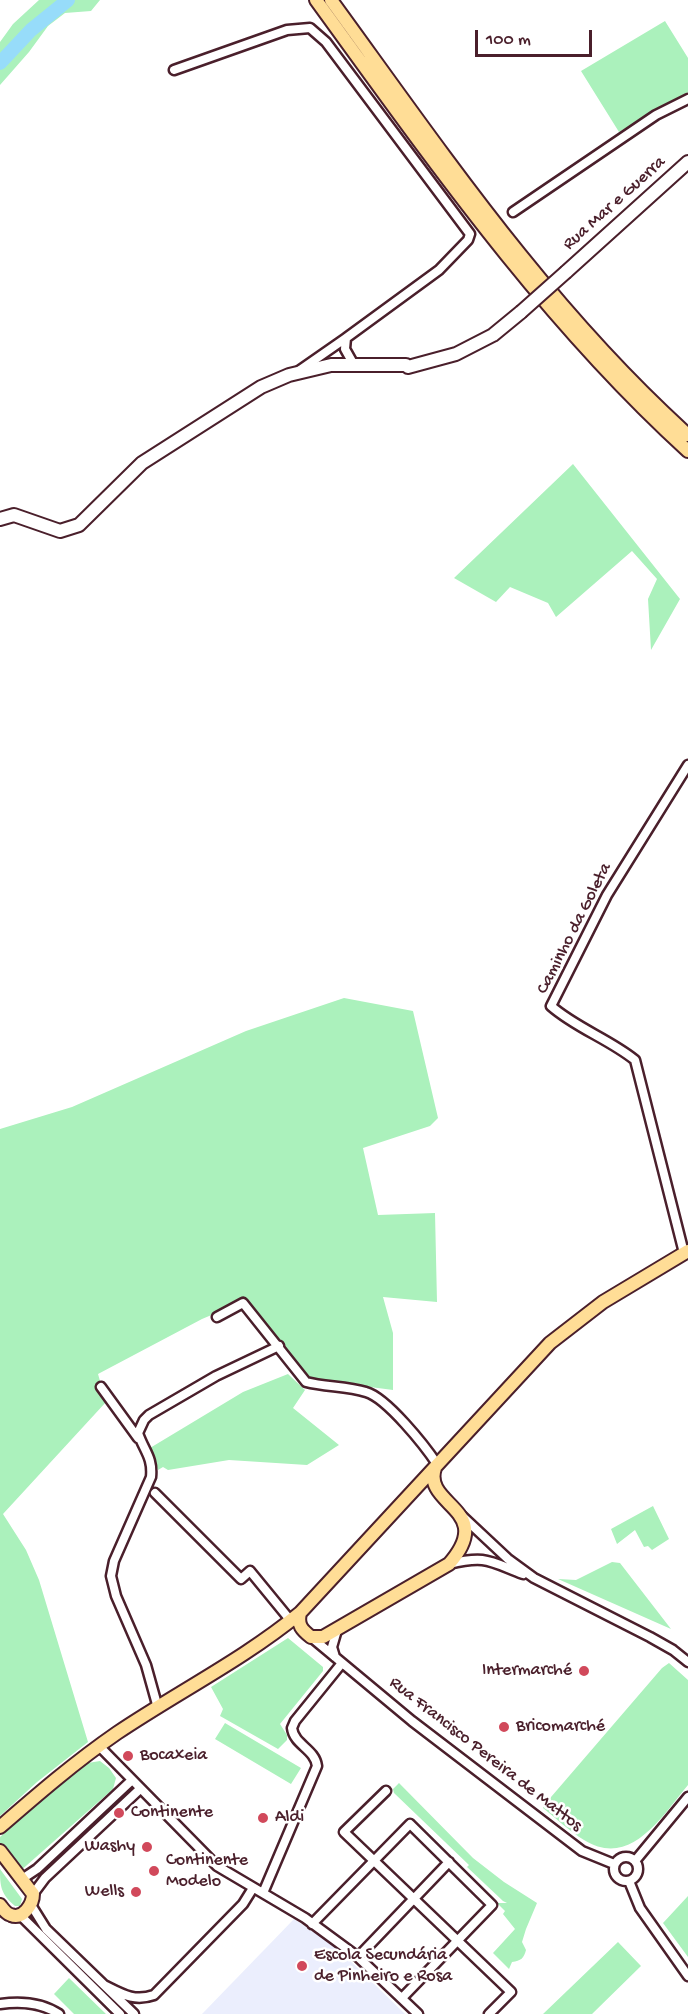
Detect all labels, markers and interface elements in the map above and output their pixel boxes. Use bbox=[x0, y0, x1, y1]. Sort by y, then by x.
scale bar bbox=[478, 18, 595, 56]
text: 100 m bbox=[486, 30, 531, 51]
street label: Rua Mar e Guerra bbox=[559, 152, 671, 256]
street label: Caminho da Goleta bbox=[533, 860, 617, 998]
place label: Intermarché bbox=[482, 1660, 572, 1682]
marker: Intermarché bbox=[577, 1664, 591, 1678]
street label: Rua Francisco Pereira de Mattos bbox=[384, 1673, 586, 1837]
place label: Bricomarché bbox=[516, 1716, 605, 1738]
marker: Bricomarché bbox=[497, 1720, 511, 1734]
place label: Bocaxeia bbox=[140, 1745, 207, 1767]
marker: Bocaxeia bbox=[121, 1749, 135, 1763]
place label: Continente bbox=[131, 1802, 213, 1824]
marker: Continente bbox=[112, 1806, 126, 1820]
place label: Aldi bbox=[275, 1807, 304, 1829]
marker: Aldi bbox=[256, 1811, 270, 1825]
place label: Washy bbox=[85, 1836, 135, 1858]
marker: Washy bbox=[140, 1840, 154, 1854]
place label: Continente Modelo bbox=[166, 1850, 248, 1892]
marker: Continente Modelo bbox=[147, 1864, 161, 1878]
place label: Wells bbox=[85, 1881, 124, 1903]
marker: Wells bbox=[129, 1885, 143, 1899]
place label: Escola Secundária de Pinheiro e Rosa bbox=[314, 1945, 452, 1988]
marker: Escola Secundária de Pinheiro e Rosa bbox=[295, 1959, 309, 1973]

